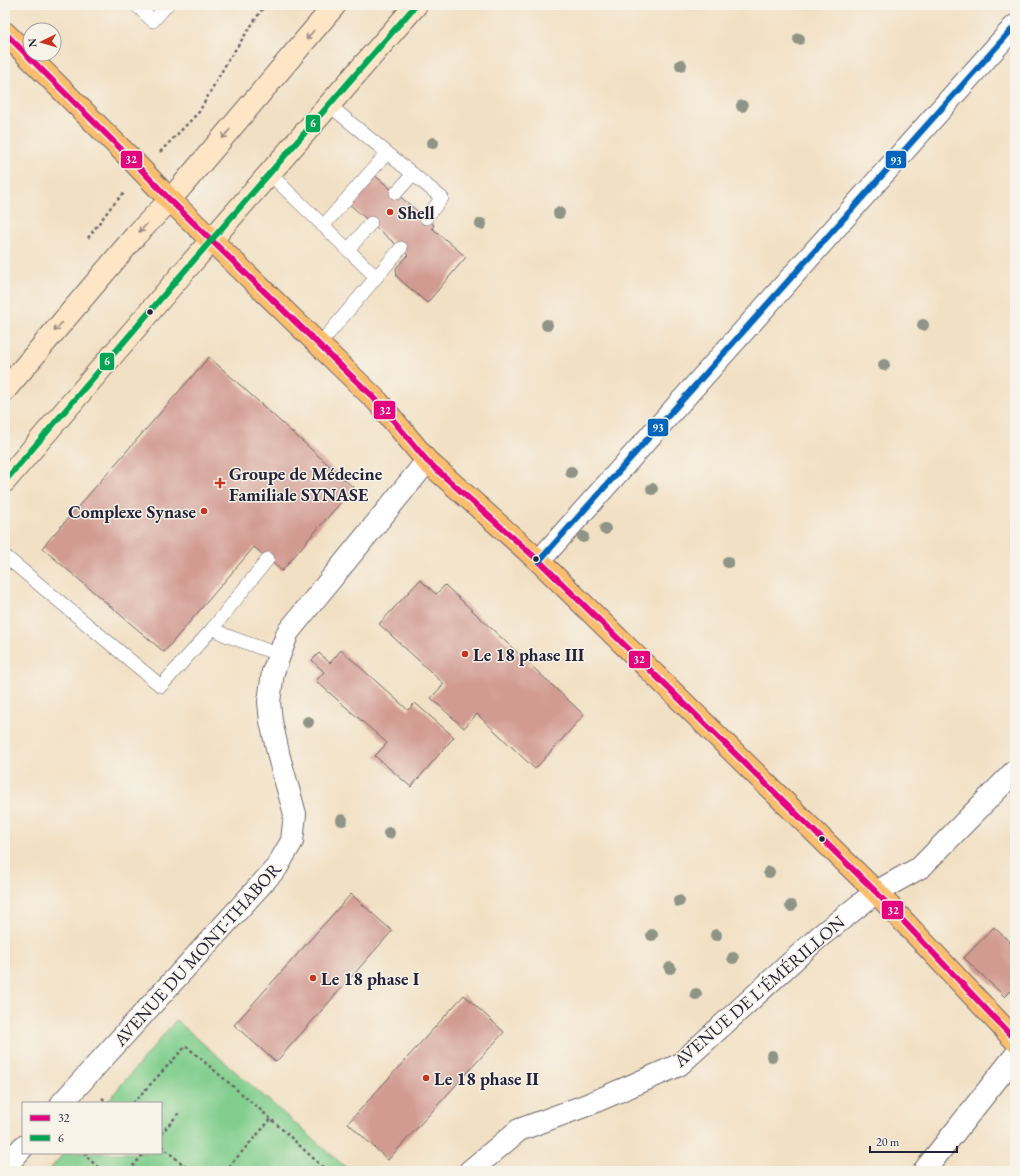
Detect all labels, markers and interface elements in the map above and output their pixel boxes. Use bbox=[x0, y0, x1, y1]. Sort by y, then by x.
north arrow bbox=[22, 22, 62, 62]
one-way arrow bbox=[305, 29, 314, 40]
text: N bbox=[25, 38, 39, 48]
line badge: 6 bbox=[305, 114, 321, 133]
text: 6 bbox=[310, 116, 316, 130]
one-way arrow bbox=[221, 129, 230, 139]
line badge: 32 bbox=[120, 150, 143, 169]
line badge: 93 bbox=[885, 150, 907, 169]
text: 32 bbox=[125, 152, 137, 166]
text: 93 bbox=[890, 153, 902, 167]
place label: Shell bbox=[398, 201, 435, 224]
marker: Shell bbox=[385, 207, 395, 217]
one-way arrow bbox=[138, 223, 147, 233]
unlabelled marker bbox=[145, 307, 155, 317]
one-way arrow bbox=[54, 322, 63, 332]
line badge: 6 bbox=[99, 352, 115, 371]
text: 6 bbox=[104, 354, 110, 368]
line badge: 32 bbox=[373, 400, 396, 420]
text: 32 bbox=[379, 403, 391, 417]
line badge: 93 bbox=[647, 418, 669, 437]
text: 93 bbox=[652, 420, 664, 434]
place label: Groupe de Médecine Familiale SYNASE bbox=[229, 462, 383, 506]
marker: Groupe de Médecine Familiale SYNASE bbox=[214, 477, 226, 489]
place label: Complexe Synase bbox=[68, 500, 196, 523]
marker: Complexe Synase bbox=[199, 506, 209, 516]
unlabelled marker bbox=[531, 554, 541, 564]
place label: Le 18 phase III bbox=[473, 643, 585, 666]
marker: Le 18 phase III bbox=[460, 649, 470, 659]
line badge: 32 bbox=[628, 650, 651, 669]
text: 32 bbox=[633, 652, 645, 666]
unlabelled marker bbox=[817, 834, 827, 844]
street label: AVENUE DU MONT-THABOR bbox=[108, 857, 286, 1051]
line badge: 32 bbox=[881, 900, 904, 920]
text: 32 bbox=[887, 903, 899, 917]
street label: AVENUE DE L'ÉMÉRILLON bbox=[668, 910, 850, 1072]
place label: Le 18 phase I bbox=[321, 967, 420, 990]
marker: Le 18 phase I bbox=[308, 973, 318, 983]
place label: Le 18 phase II bbox=[434, 1067, 539, 1090]
marker: Le 18 phase II bbox=[421, 1073, 431, 1083]
legend bbox=[22, 1102, 162, 1154]
text: 32 bbox=[58, 1110, 70, 1126]
scale bar bbox=[870, 1128, 957, 1154]
text: 6 bbox=[58, 1130, 64, 1146]
text: 20 m bbox=[876, 1134, 900, 1150]

